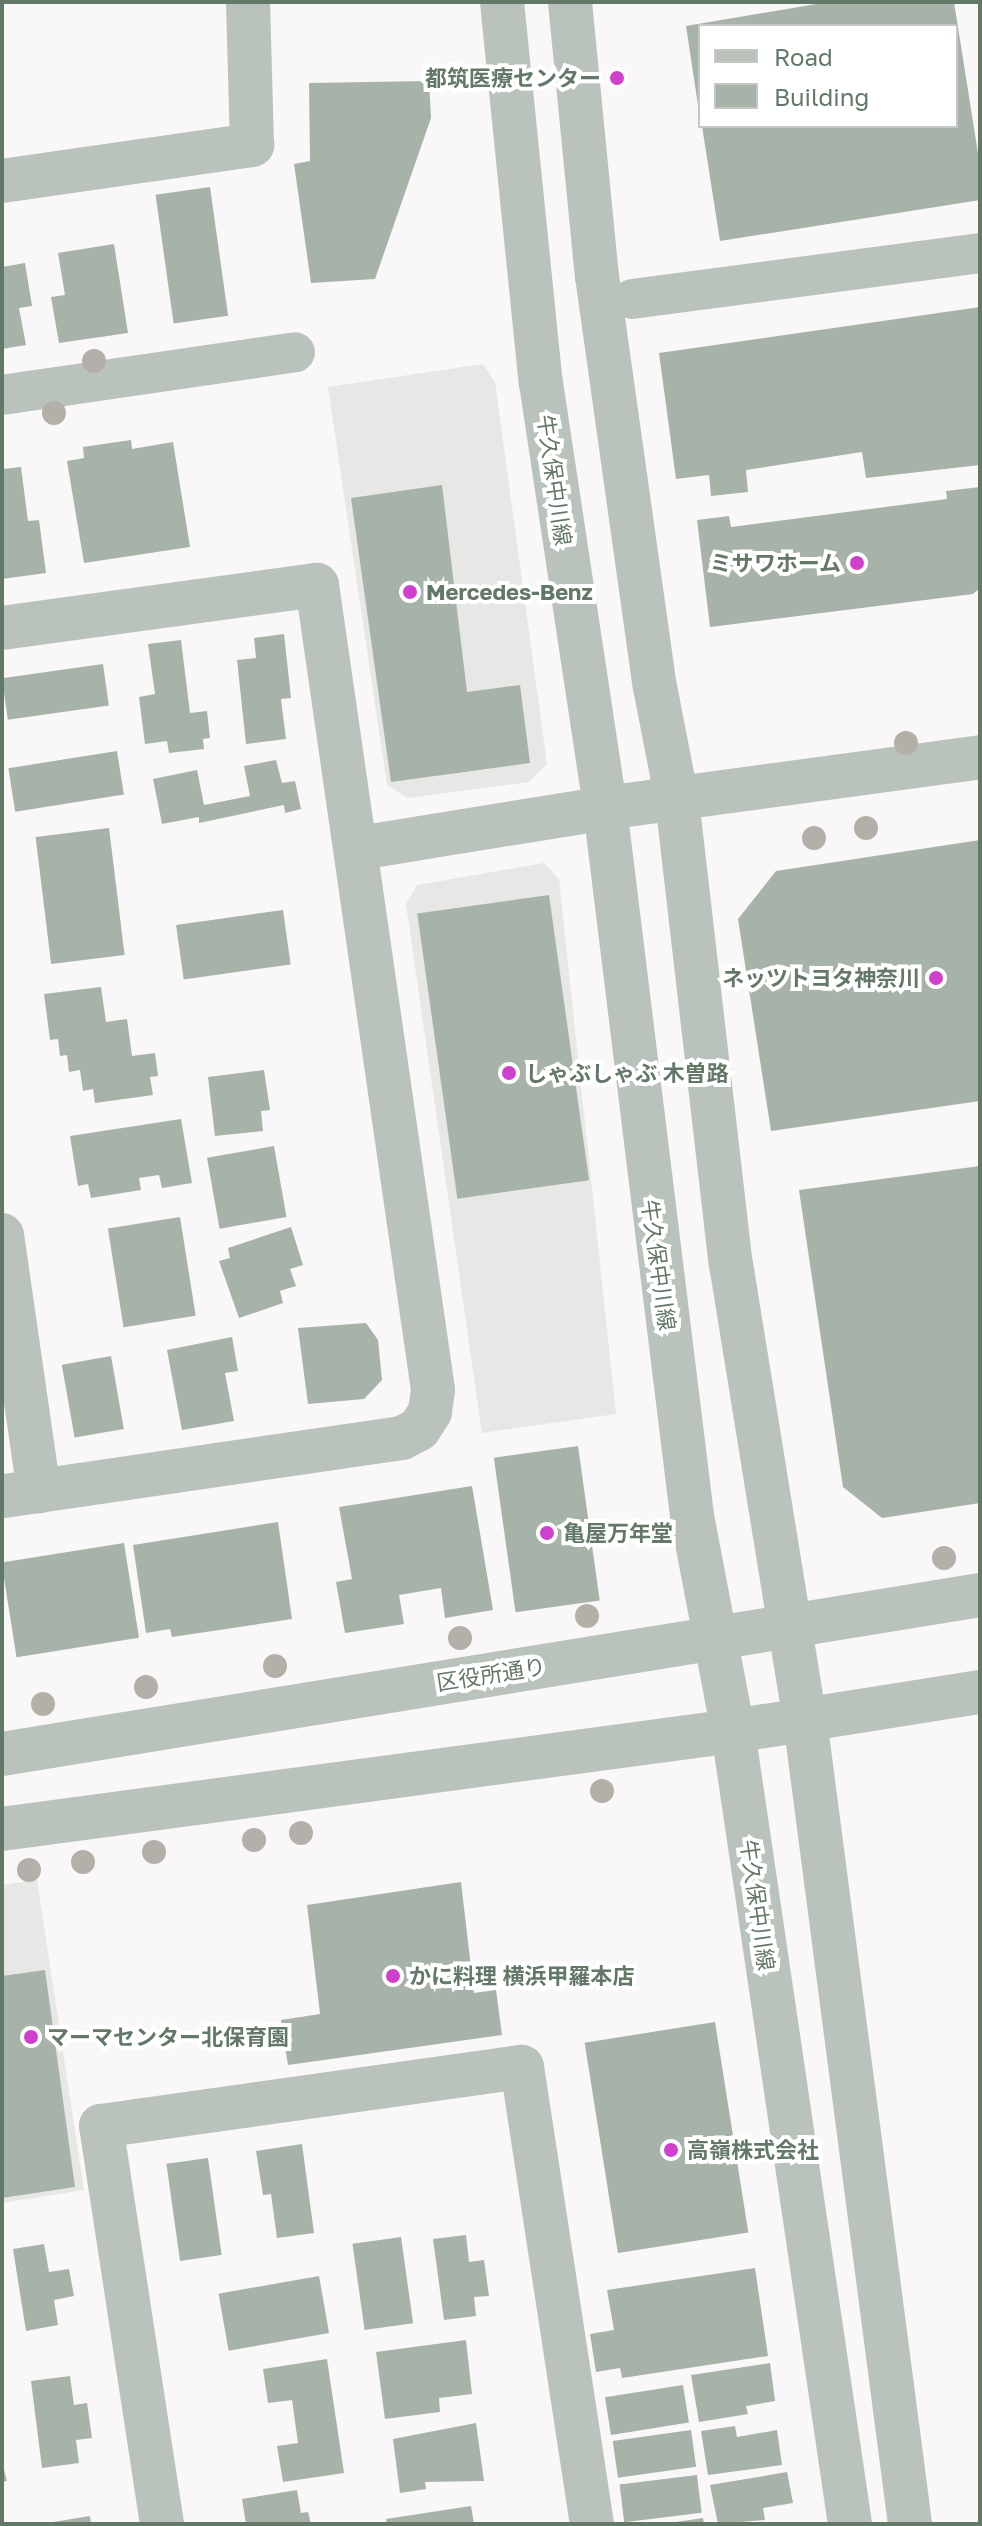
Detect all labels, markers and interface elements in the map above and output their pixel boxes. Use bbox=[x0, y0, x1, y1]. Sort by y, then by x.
legend bbox=[698, 24, 958, 128]
text: Road bbox=[774, 42, 833, 71]
place label: 都筑医療センター bbox=[425, 65, 601, 91]
marker: 都筑医療センター bbox=[608, 69, 626, 87]
text: Building bbox=[774, 82, 869, 111]
street label: 牛久保中川線 bbox=[533, 413, 577, 547]
place label: ミサワホーム bbox=[709, 550, 841, 576]
marker: ミサワホーム bbox=[848, 554, 866, 572]
place label: Mercedes-Benz bbox=[426, 579, 593, 605]
marker: Mercedes-Benz bbox=[401, 583, 419, 601]
place label: ネッツトヨタ神奈川 bbox=[722, 965, 920, 991]
marker: ネッツトヨタ神奈川 bbox=[927, 969, 945, 987]
place label: しゃぶしゃぶ 木曽路 bbox=[525, 1060, 728, 1086]
marker: しゃぶしゃぶ 木曽路 bbox=[500, 1064, 518, 1082]
street label: 牛久保中川線 bbox=[637, 1198, 681, 1332]
place label: 亀屋万年堂 bbox=[563, 1520, 673, 1546]
marker: 亀屋万年堂 bbox=[538, 1524, 556, 1542]
street label: 区役所通り bbox=[435, 1652, 547, 1696]
street label: 牛久保中川線 bbox=[736, 1838, 780, 1972]
place label: かに料理 横浜甲羅本店 bbox=[409, 1963, 634, 1989]
marker: かに料理 横浜甲羅本店 bbox=[384, 1967, 402, 1985]
place label: マーマセンター北保育園 bbox=[47, 2024, 289, 2050]
marker: マーマセンター北保育園 bbox=[22, 2028, 40, 2046]
place label: 高嶺株式会社 bbox=[687, 2137, 819, 2163]
marker: 高嶺株式会社 bbox=[662, 2141, 680, 2159]

